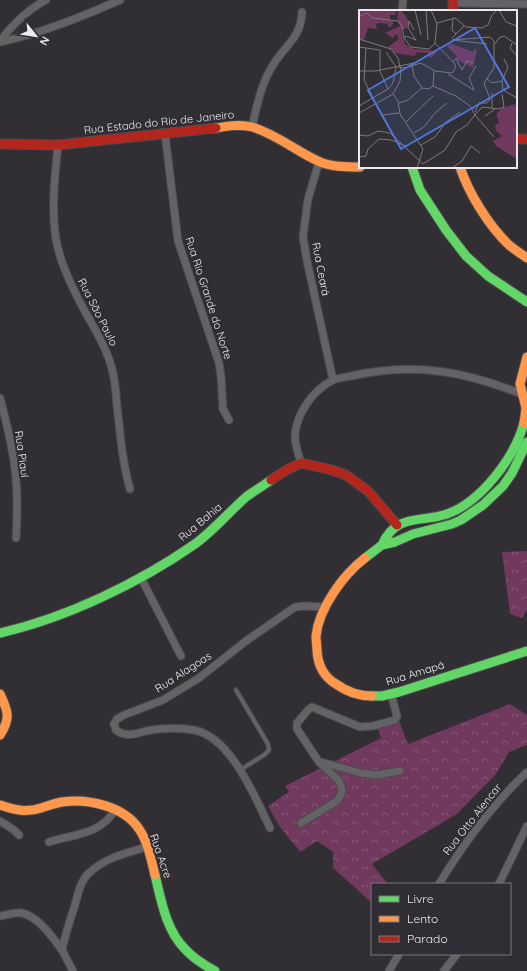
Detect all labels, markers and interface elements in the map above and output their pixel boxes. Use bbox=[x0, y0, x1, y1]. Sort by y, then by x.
inset map bbox=[359, 10, 517, 168]
north arrow bbox=[16, 16, 56, 56]
text: N bbox=[37, 34, 53, 48]
street label: Rua Estado do Rio de Janeiro bbox=[83, 107, 235, 137]
street label: Rua Rio Grande do Norte bbox=[183, 235, 235, 361]
street label: Rua Ceará bbox=[309, 241, 333, 297]
street label: Rua São Paulo bbox=[75, 276, 121, 348]
street label: Rua Piauí bbox=[12, 430, 32, 479]
street label: Rua Bahia bbox=[175, 500, 225, 544]
street label: Rua Alagoas bbox=[152, 649, 214, 695]
street label: Rua Amapá bbox=[384, 657, 446, 689]
street label: Rua Otto Alencar bbox=[440, 780, 505, 858]
street label: Rua Acre bbox=[147, 832, 175, 880]
legend bbox=[371, 883, 511, 955]
text: Livre bbox=[407, 891, 434, 906]
text: Lento bbox=[407, 911, 438, 926]
text: Parado bbox=[407, 931, 448, 946]

